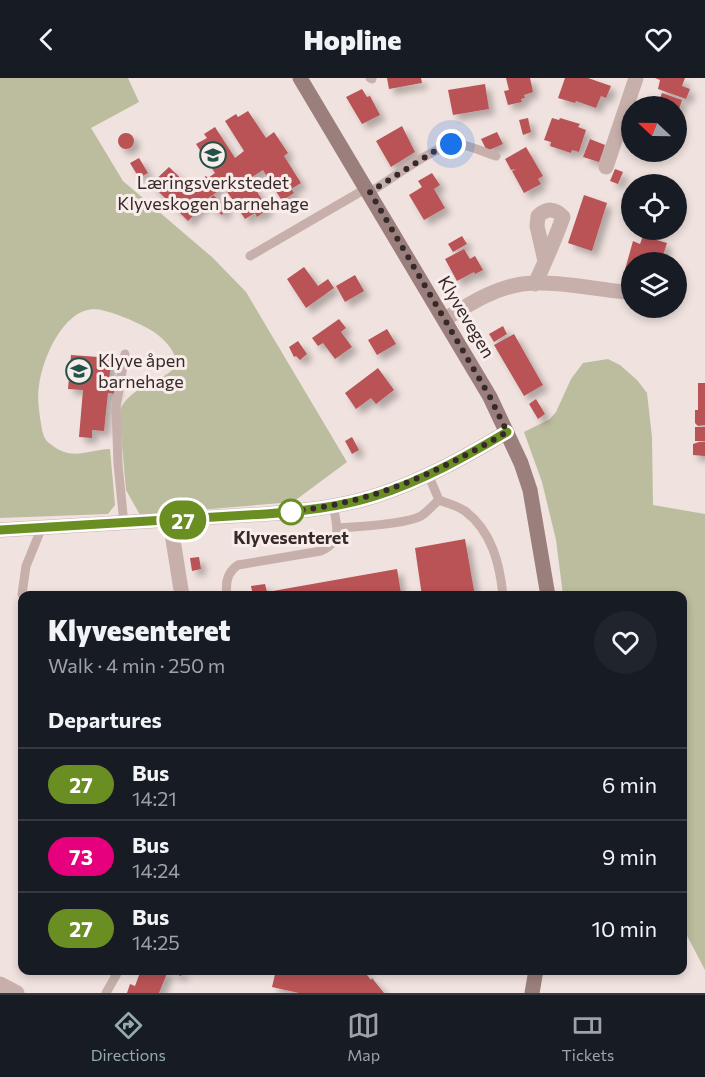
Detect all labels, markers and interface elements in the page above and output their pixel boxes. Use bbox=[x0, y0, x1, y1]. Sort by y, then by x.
icon: back bbox=[30, 23, 63, 56]
text: Hopline bbox=[304, 23, 401, 56]
icon: heart bbox=[642, 23, 675, 56]
north arrow bbox=[621, 96, 687, 162]
map controls bbox=[621, 96, 687, 318]
your location bbox=[436, 129, 466, 159]
school or university icon: Læringsverkstedet Klyveskogen barnehage bbox=[198, 140, 228, 170]
place label: Læringsverkstedet Klyveskogen barnehage bbox=[117, 171, 309, 214]
button: locate bbox=[621, 174, 687, 240]
button: layers bbox=[621, 252, 687, 318]
street label: Klyvevegen bbox=[434, 271, 500, 362]
place label: Klyve åpen barnehage bbox=[98, 349, 186, 392]
school or university icon: Klyve åpen barnehage bbox=[64, 356, 94, 386]
marker: Klyvesenteret bbox=[278, 499, 304, 525]
line badge: 27 bbox=[156, 500, 210, 540]
text: 27 bbox=[171, 508, 195, 533]
place label: Klyvesenteret bbox=[233, 526, 349, 548]
button: heart bbox=[594, 611, 657, 674]
text: Klyvesenteret bbox=[48, 613, 231, 647]
text: Walk · 4 min · 250 m bbox=[48, 653, 225, 677]
text: Departures bbox=[48, 706, 162, 733]
text: Bus bbox=[132, 759, 169, 786]
text: 6 min bbox=[602, 771, 657, 798]
text: 27 bbox=[69, 772, 93, 797]
text: 14:21 bbox=[132, 786, 177, 810]
text: Bus bbox=[132, 831, 169, 858]
text: 9 min bbox=[602, 843, 657, 870]
text: 73 bbox=[69, 844, 93, 869]
text: 14:24 bbox=[132, 858, 180, 882]
text: Bus bbox=[132, 903, 169, 930]
text: 10 min bbox=[592, 915, 657, 942]
text: 27 bbox=[69, 916, 93, 941]
text: 14:25 bbox=[132, 930, 180, 954]
tab: Directions bbox=[91, 1009, 166, 1064]
tab: Map bbox=[347, 1009, 380, 1064]
tab: Tickets bbox=[562, 1009, 614, 1064]

